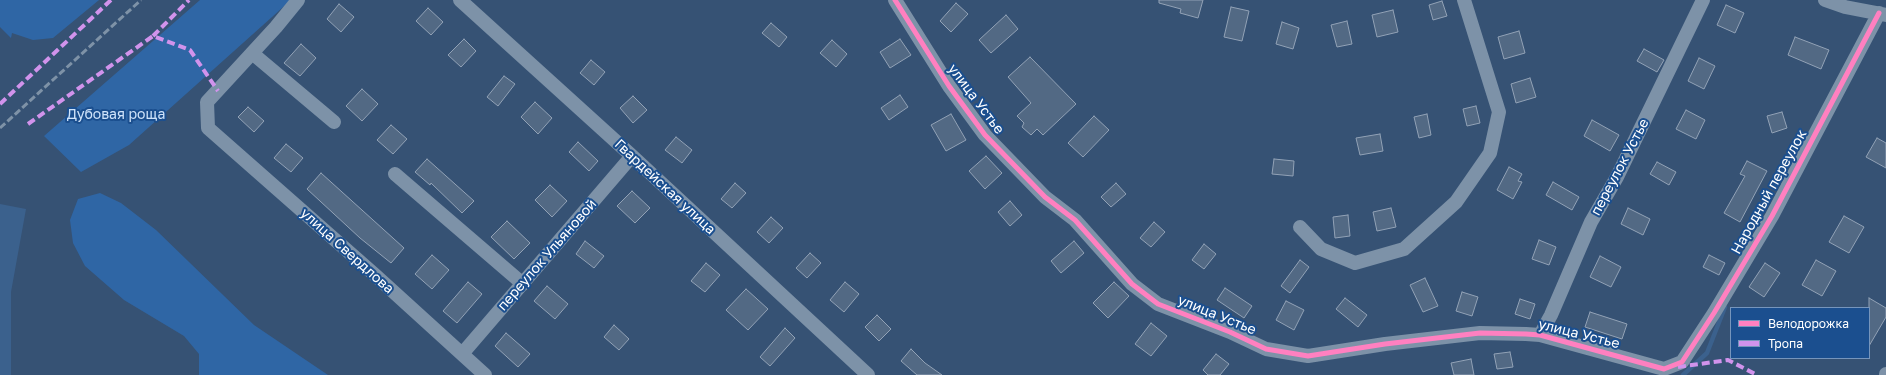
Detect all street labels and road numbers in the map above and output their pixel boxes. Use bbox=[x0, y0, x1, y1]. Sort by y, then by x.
street label: улица Устье bbox=[944, 61, 1008, 137]
street label: переулок Устье bbox=[1587, 116, 1653, 218]
street label: Народный переулок bbox=[1728, 127, 1810, 257]
street label: Гвардейская улица bbox=[611, 136, 719, 238]
street label: переулок Ульяновой bbox=[494, 196, 600, 314]
street label: улица Свердлова bbox=[297, 205, 397, 297]
street label: улица Устье bbox=[1175, 292, 1259, 338]
street label: улица Устье bbox=[1537, 316, 1621, 352]

